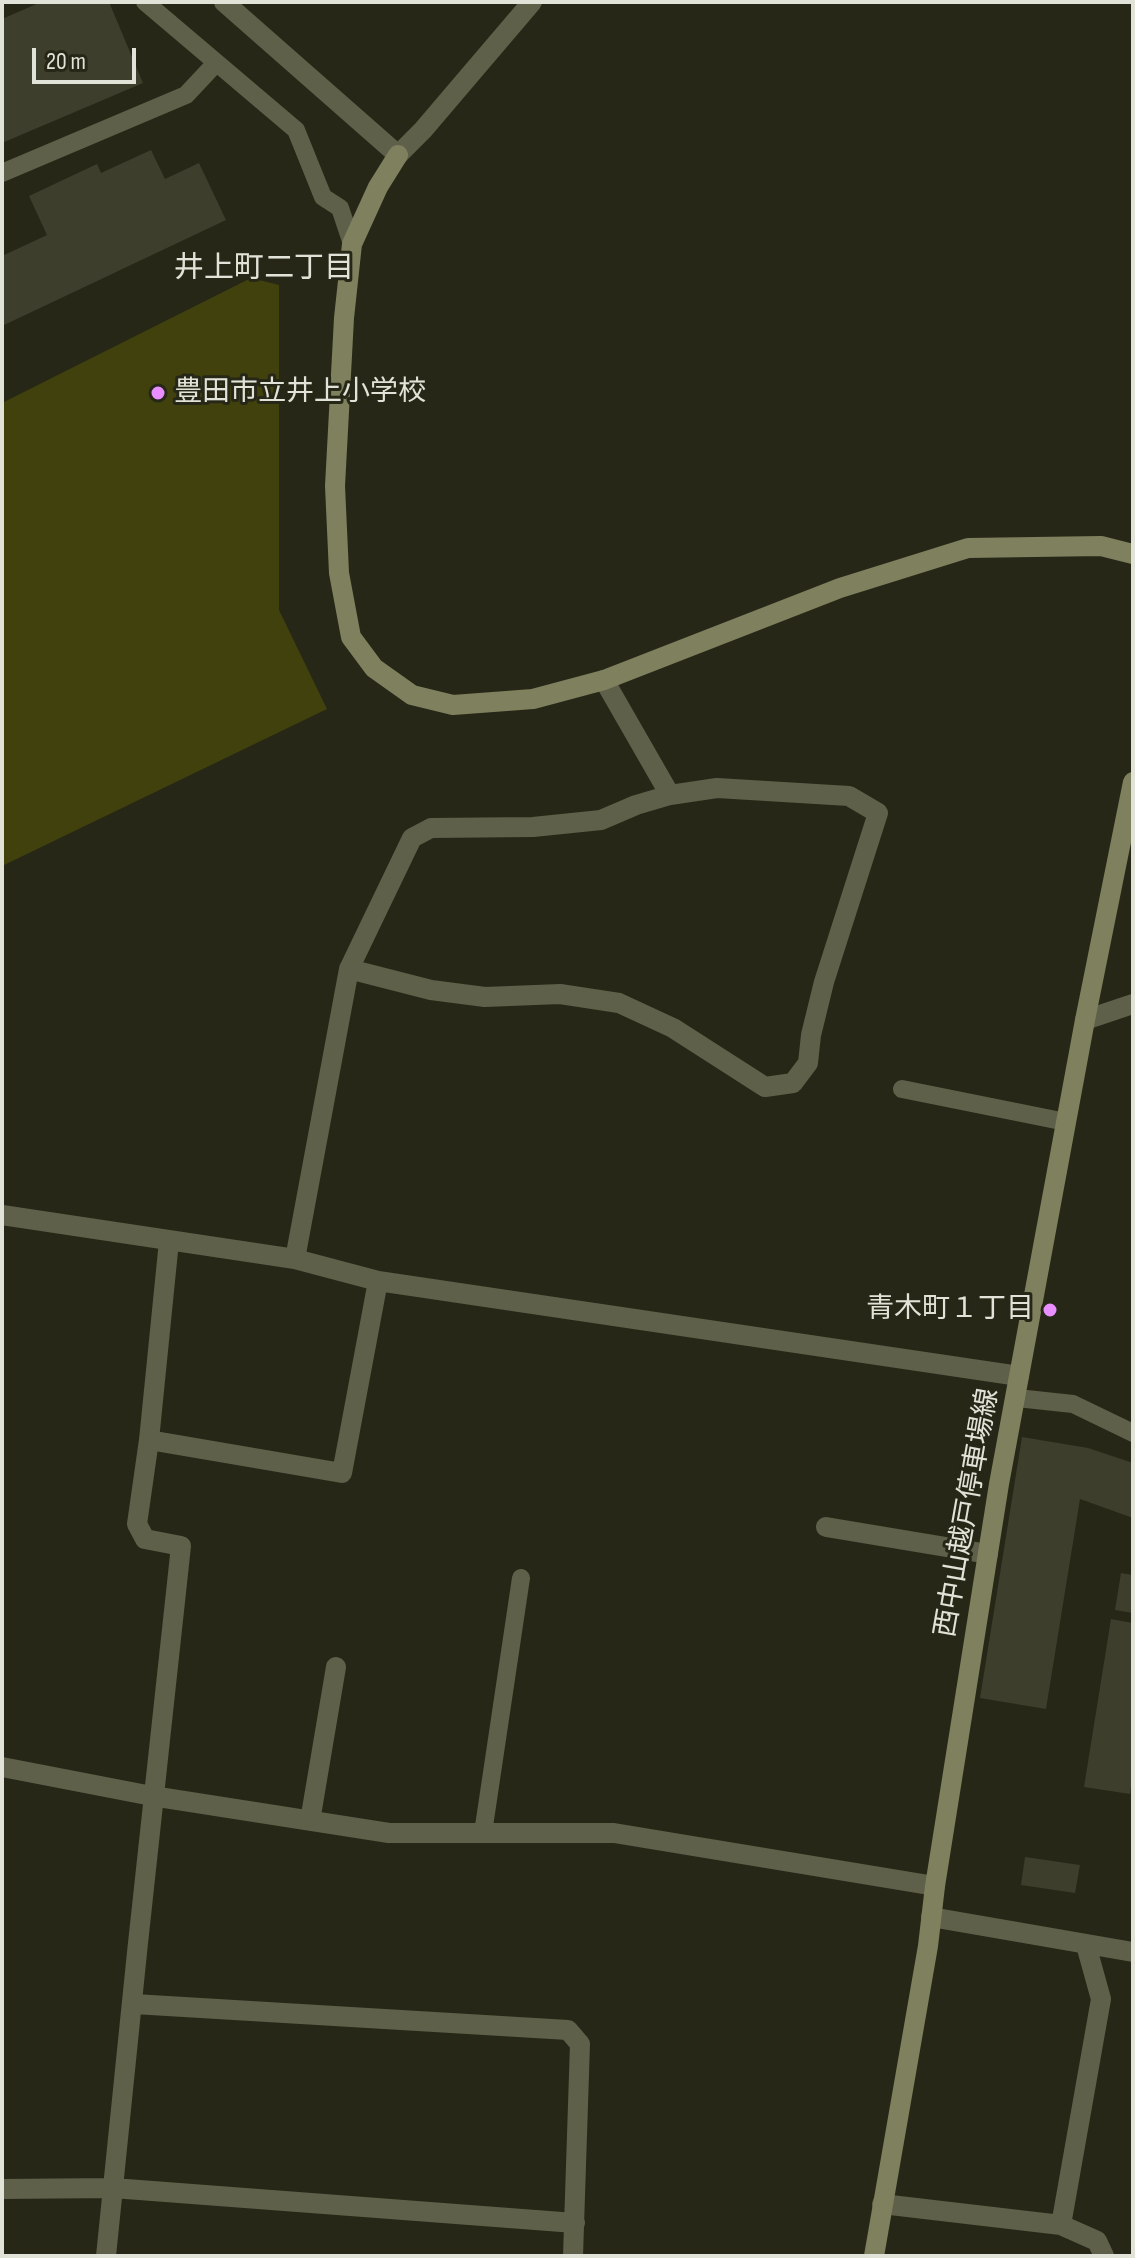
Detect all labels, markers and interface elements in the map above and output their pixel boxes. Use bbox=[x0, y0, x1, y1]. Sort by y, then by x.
scale bar bbox=[36, 32, 140, 82]
text: 20 m bbox=[46, 47, 86, 76]
district label: 井上町二丁目 bbox=[174, 251, 354, 287]
place label: 豊田市立井上小学校 bbox=[174, 376, 426, 410]
marker: 豊田市立井上小学校 bbox=[149, 384, 167, 402]
place label: 青木町１丁目 bbox=[866, 1293, 1034, 1327]
marker: 青木町１丁目 bbox=[1041, 1301, 1059, 1319]
street label: 西中山越戸停車場線 bbox=[930, 1386, 1006, 1640]

